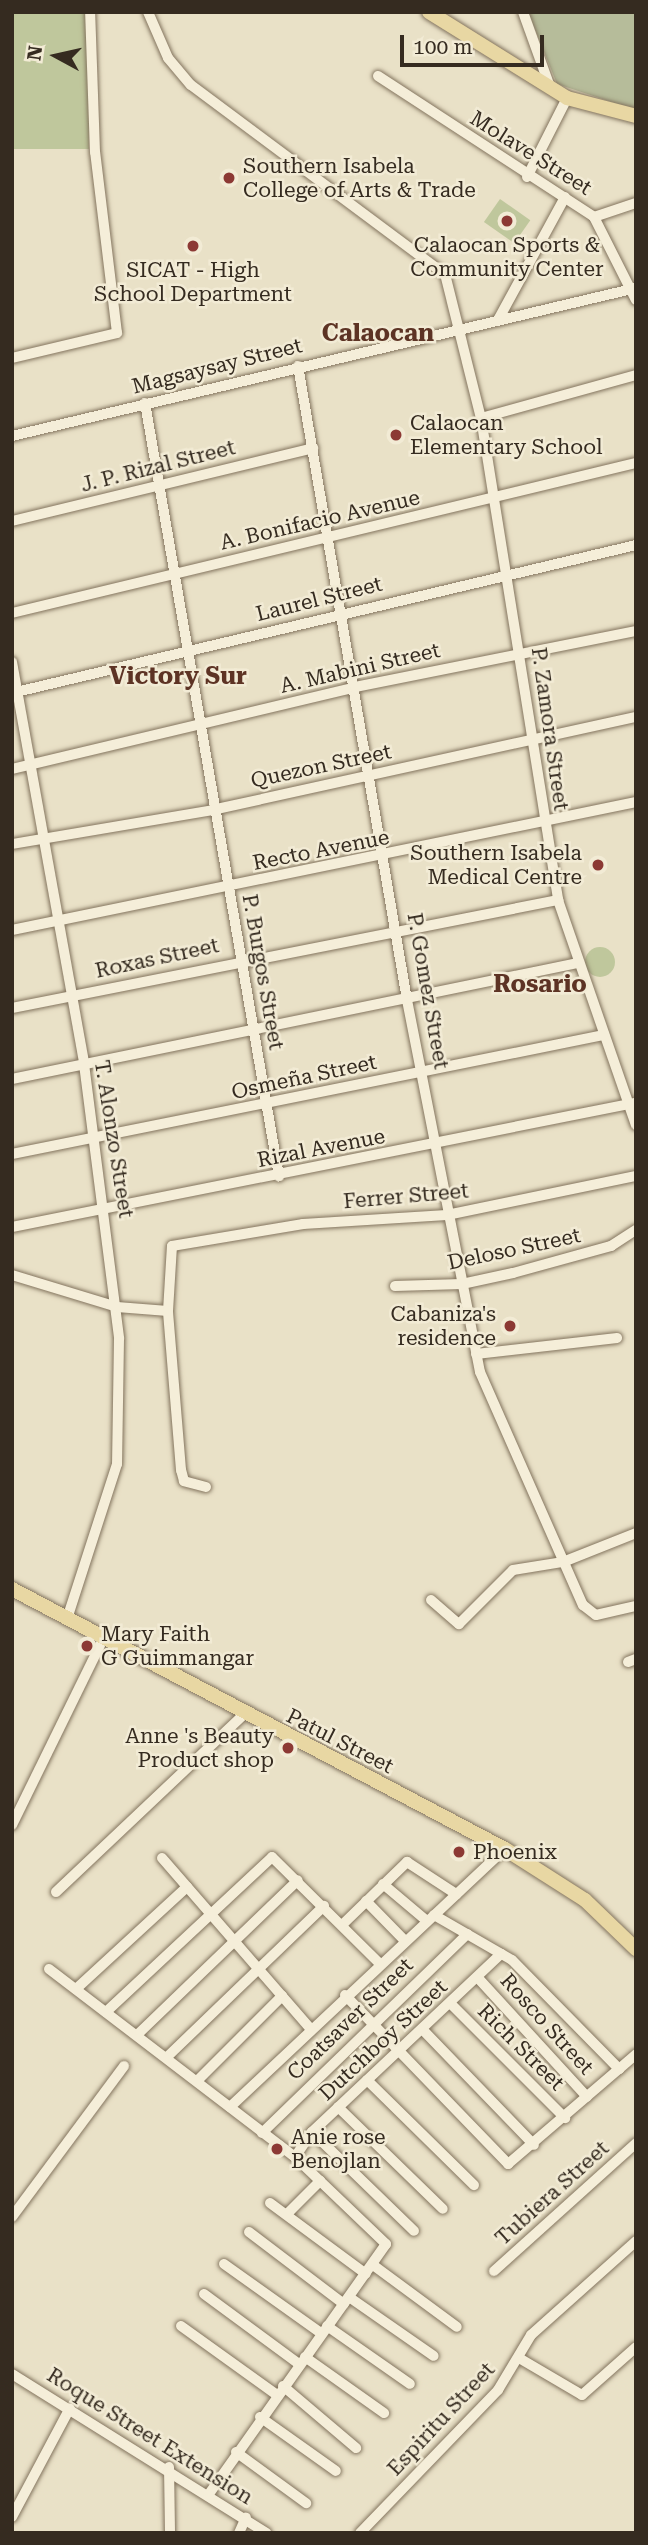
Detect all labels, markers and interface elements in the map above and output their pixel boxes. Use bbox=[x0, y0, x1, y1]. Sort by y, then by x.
north arrow bbox=[21, 21, 91, 91]
scale bar bbox=[403, 21, 546, 65]
text: 100 m bbox=[413, 35, 473, 59]
text: N bbox=[22, 44, 47, 62]
street label: Molave Street bbox=[465, 106, 597, 200]
place label: Southern Isabela College of Arts & Trade bbox=[243, 153, 476, 203]
marker: Southern Isabela College of Arts & Trade bbox=[221, 170, 237, 186]
marker: Calaocan Sports & Community Center bbox=[499, 213, 515, 229]
place label: Calaocan Sports & Community Center bbox=[410, 232, 604, 282]
marker: SICAT - High School Department bbox=[185, 238, 201, 254]
place label: SICAT - High School Department bbox=[94, 257, 292, 307]
district label: Calaocan bbox=[322, 320, 434, 348]
street label: Magsaysay Street bbox=[129, 333, 305, 399]
place label: Calaocan Elementary School bbox=[410, 410, 603, 460]
marker: Calaocan Elementary School bbox=[388, 427, 404, 443]
street label: J. P. Rizal Street bbox=[78, 435, 238, 497]
street label: A. Bonifacio Avenue bbox=[218, 485, 422, 555]
street label: Laurel Street bbox=[253, 571, 385, 627]
street label: A. Mabini Street bbox=[278, 637, 442, 699]
street label: P. Zamora Street bbox=[526, 646, 574, 812]
district label: Victory Sur bbox=[109, 663, 247, 691]
street label: Quezon Street bbox=[248, 739, 394, 793]
street label: Recto Avenue bbox=[250, 824, 392, 876]
place label: Southern Isabela Medical Centre bbox=[410, 840, 582, 890]
marker: Southern Isabela Medical Centre bbox=[588, 855, 608, 875]
street label: P. Burgos Street bbox=[237, 892, 289, 1052]
street label: P. Gomez Street bbox=[402, 911, 454, 1071]
street label: Roxas Street bbox=[93, 933, 221, 983]
district label: Rosario bbox=[493, 971, 587, 999]
street label: Osmeña Street bbox=[229, 1049, 379, 1105]
street label: T. Alonzo Street bbox=[89, 1058, 139, 1220]
street label: Rizal Avenue bbox=[255, 1123, 387, 1173]
street label: Ferrer Street bbox=[342, 1178, 470, 1214]
street label: Deloso Street bbox=[445, 1223, 583, 1275]
place label: Cabaniza's residence bbox=[391, 1301, 496, 1351]
marker: Cabaniza's residence bbox=[502, 1318, 518, 1334]
place label: Mary Faith G Guimmangar bbox=[101, 1621, 254, 1671]
marker: Mary Faith G Guimmangar bbox=[79, 1638, 95, 1654]
street label: Patul Street bbox=[282, 1703, 398, 1779]
place label: Anne 's Beauty Product shop bbox=[125, 1723, 274, 1773]
marker: Anne 's Beauty Product shop bbox=[280, 1740, 296, 1756]
place label: Phoenix bbox=[473, 1839, 557, 1865]
marker: Phoenix bbox=[451, 1844, 467, 1860]
street label: Coatsaver Street bbox=[282, 1953, 418, 2085]
street label: Rosco Street bbox=[495, 1968, 599, 2080]
street label: Dutchboy Street bbox=[314, 1974, 452, 2106]
street label: Rich Street bbox=[472, 1998, 570, 2096]
place label: Anie rose Benojlan bbox=[291, 2124, 385, 2174]
street label: Tubiera Street bbox=[490, 2135, 614, 2251]
marker: Anie rose Benojlan bbox=[269, 2141, 285, 2157]
street label: Espiritu Street bbox=[382, 2357, 500, 2481]
street label: Roque Street Extension bbox=[42, 2362, 258, 2510]

